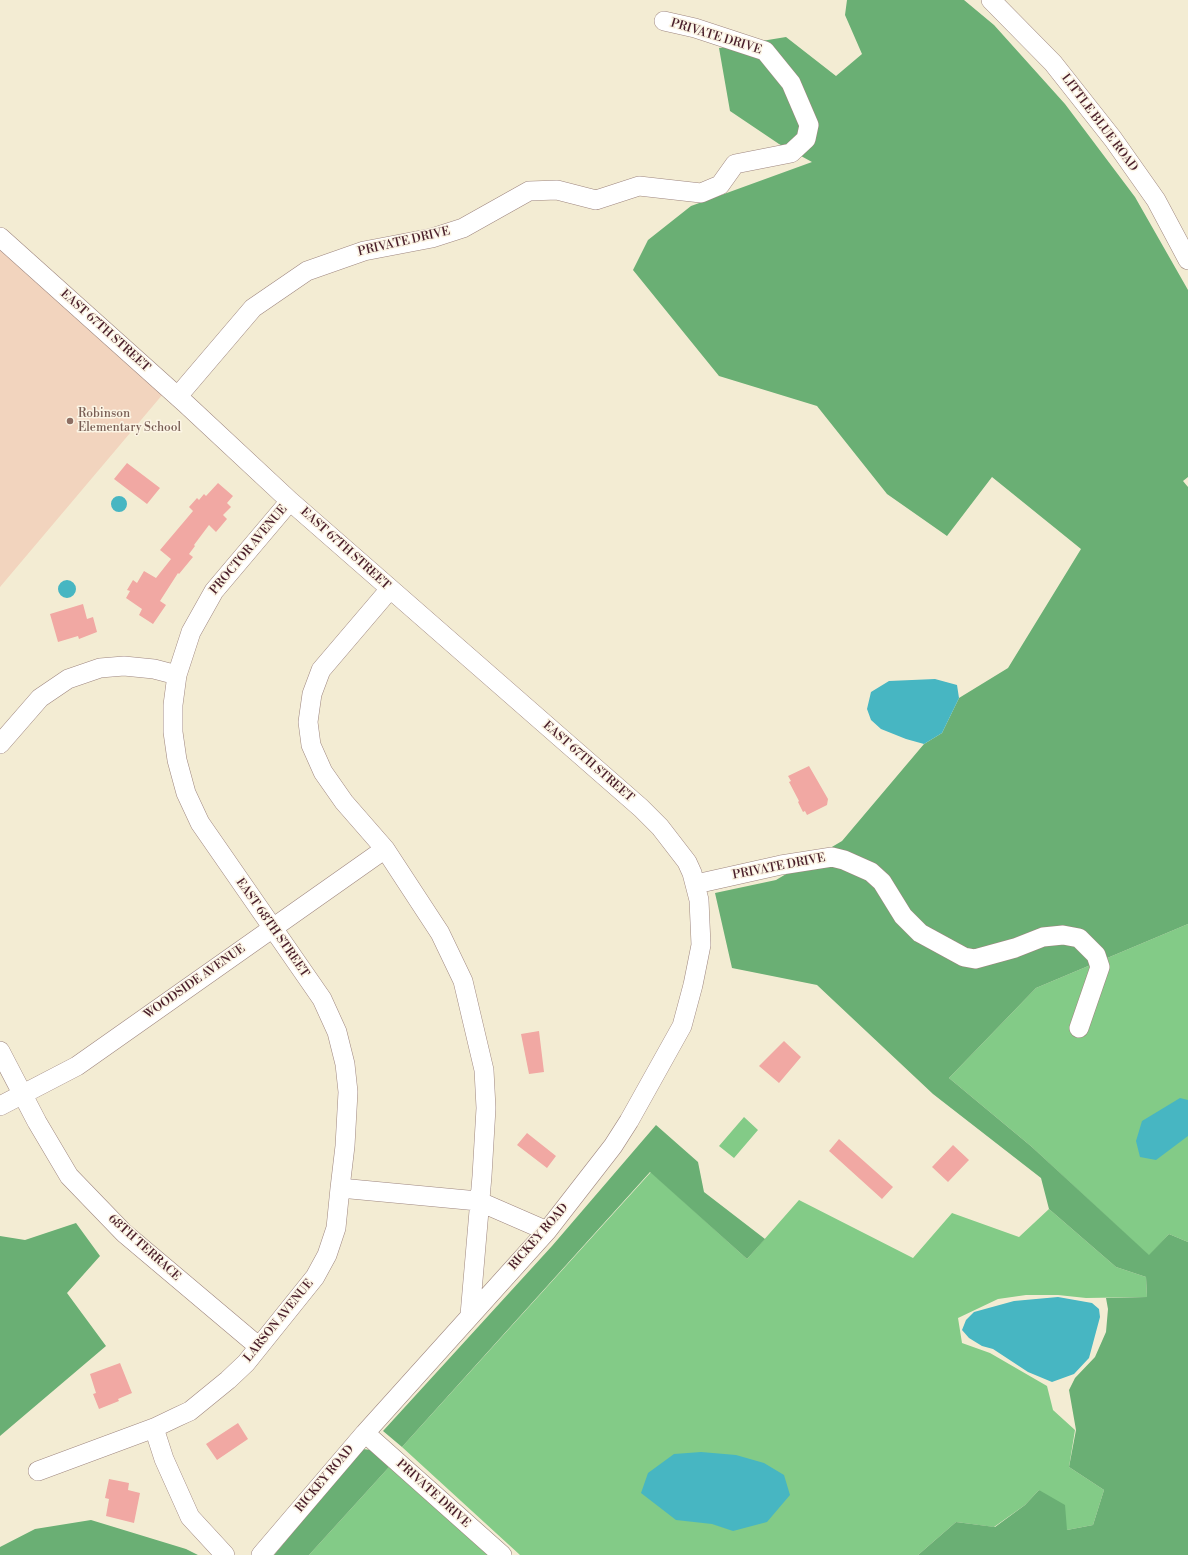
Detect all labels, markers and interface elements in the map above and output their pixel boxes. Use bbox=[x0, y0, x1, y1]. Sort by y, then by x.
street label: PRIVATE DRIVE bbox=[669, 16, 763, 58]
street label: LITTLE BLUE ROAD bbox=[1058, 71, 1140, 175]
street label: PRIVATE DRIVE bbox=[356, 224, 452, 260]
street label: EAST 67TH STREET bbox=[57, 287, 153, 375]
place label: Robinson Elementary School bbox=[78, 407, 181, 435]
marker: Robinson Elementary School bbox=[65, 416, 75, 426]
street label: PROCTOR AVENUE bbox=[207, 502, 291, 598]
street label: EAST 67TH STREET bbox=[297, 505, 393, 593]
street label: EAST 67TH STREET bbox=[540, 719, 636, 805]
street label: PRIVATE DRIVE bbox=[731, 851, 827, 883]
street label: EAST 68TH STREET bbox=[232, 876, 312, 980]
street label: WOODSIDE AVENUE bbox=[142, 942, 248, 1022]
street label: RICKEY ROAD bbox=[506, 1201, 572, 1273]
street label: 68TH TERRACE bbox=[105, 1212, 183, 1284]
street label: LARSON AVENUE bbox=[241, 1277, 317, 1365]
street label: RICKEY ROAD bbox=[293, 1443, 357, 1515]
street label: PRIVATE DRIVE bbox=[393, 1457, 473, 1531]

